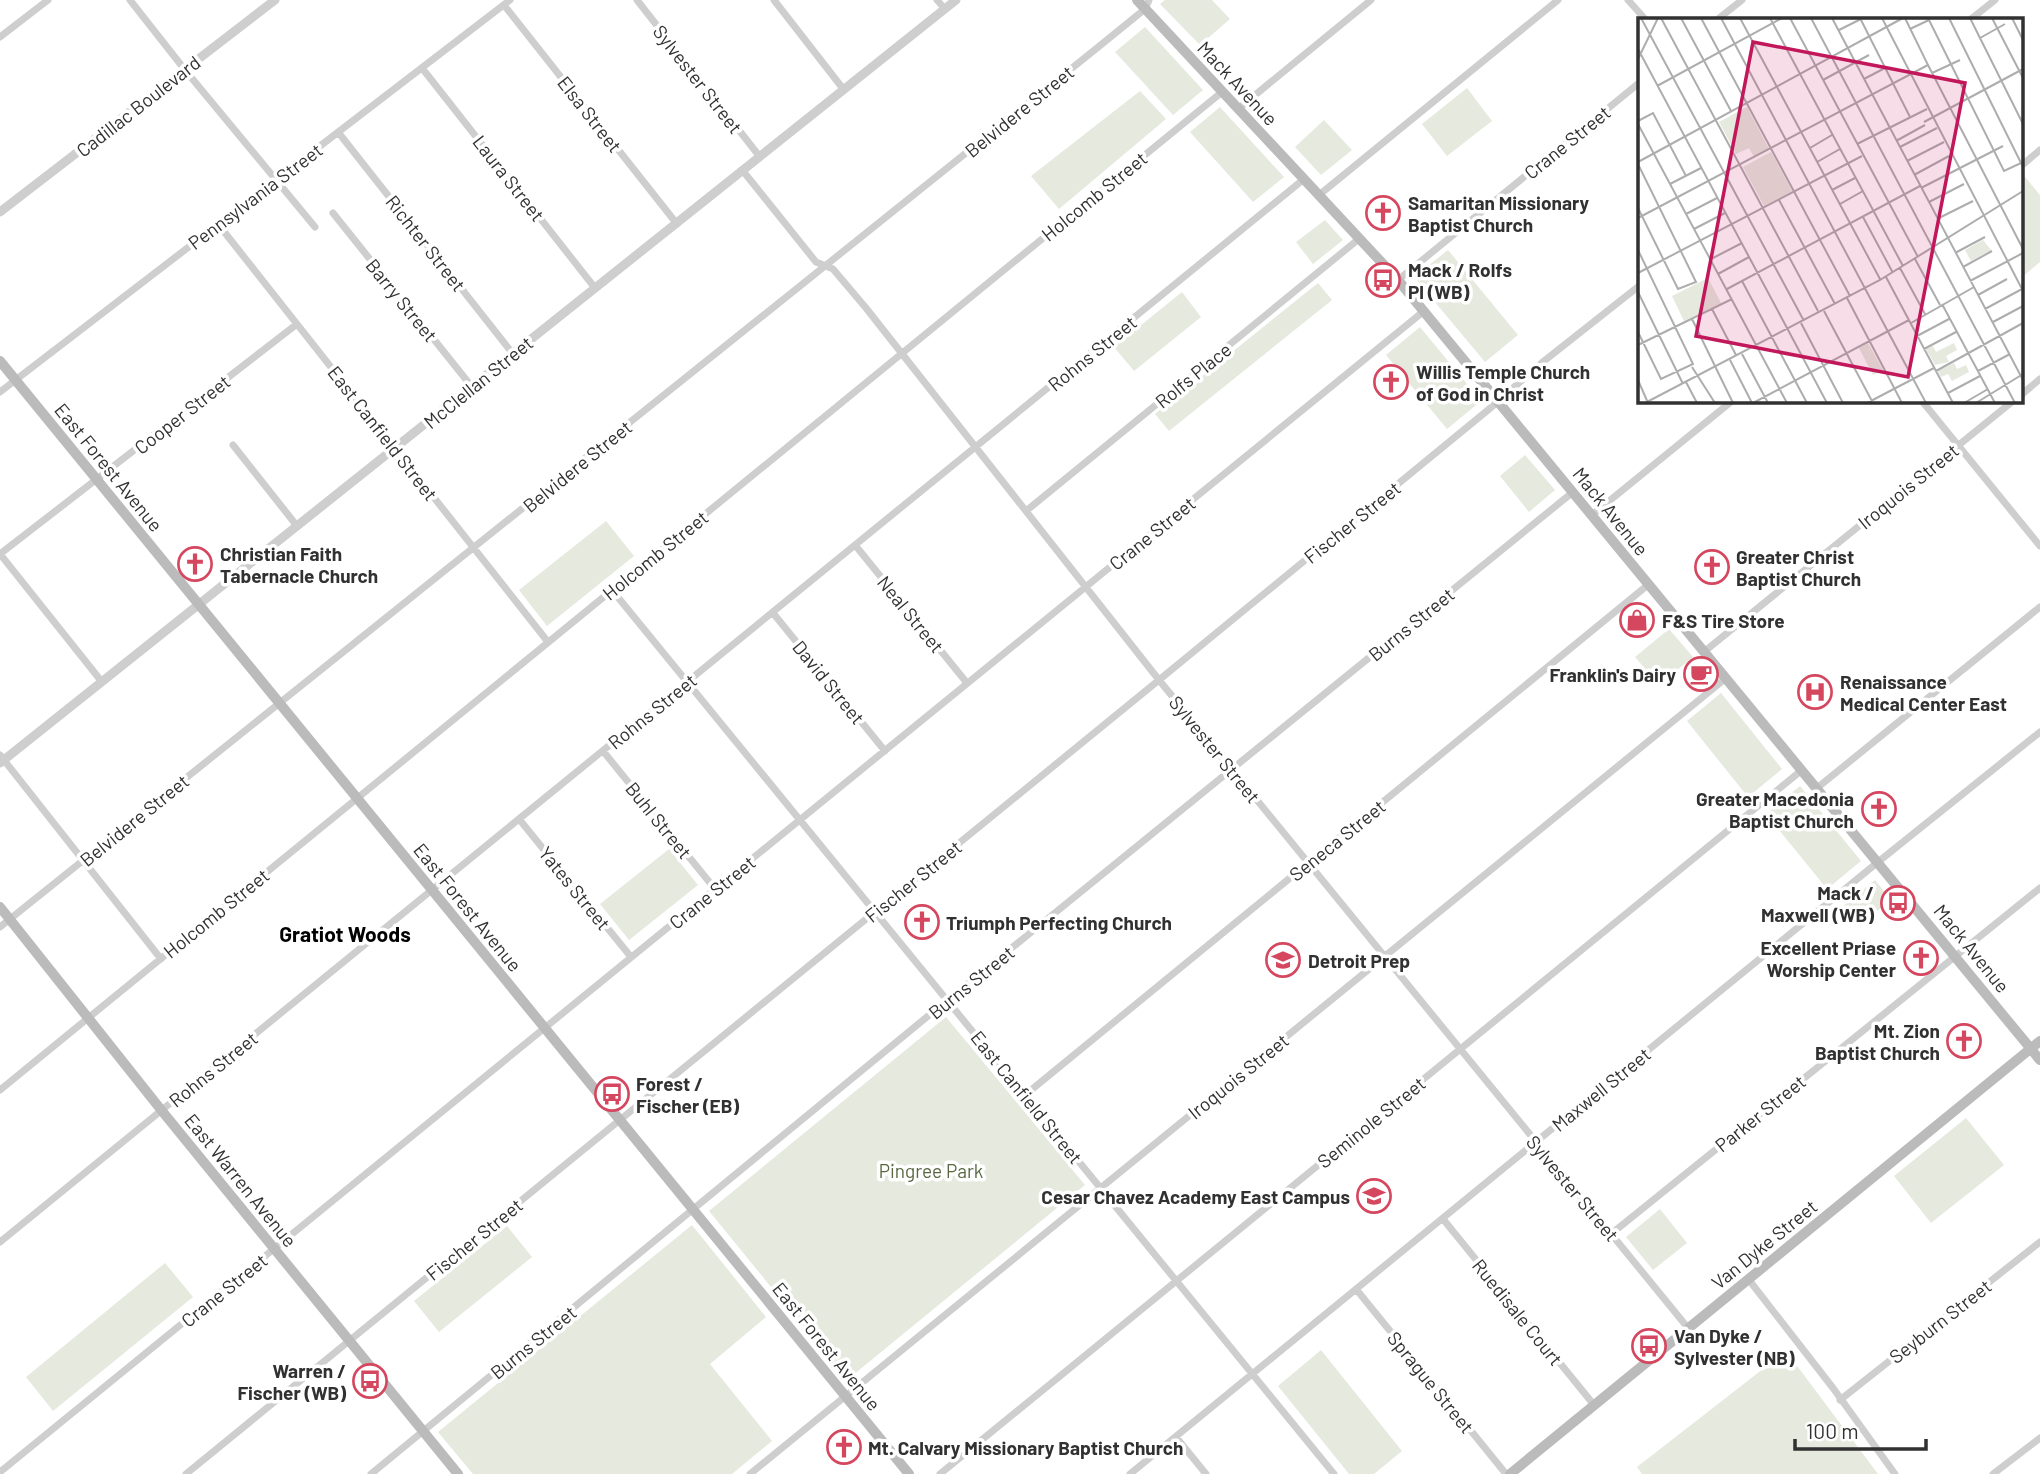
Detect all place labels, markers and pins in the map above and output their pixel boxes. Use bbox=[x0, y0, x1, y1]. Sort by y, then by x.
place label: Samaritan Missionary Baptist Church bbox=[1408, 191, 1589, 236]
church icon: Samaritan Missionary Baptist Church bbox=[1364, 194, 1402, 232]
place label: Mack / Rolfs Pl (WB) bbox=[1408, 258, 1512, 303]
bus stop icon: Mack / Rolfs Pl (WB) bbox=[1364, 261, 1402, 299]
place label: Willis Temple Church of God in Christ bbox=[1416, 360, 1590, 405]
church icon: Willis Temple Church of God in Christ bbox=[1372, 363, 1410, 401]
place label: Christian Faith Tabernacle Church bbox=[220, 542, 378, 587]
church icon: Christian Faith Tabernacle Church bbox=[176, 545, 214, 583]
place label: Greater Christ Baptist Church bbox=[1736, 545, 1861, 590]
church icon: Greater Christ Baptist Church bbox=[1693, 548, 1731, 586]
shop icon: F&S Tire Store bbox=[1618, 601, 1656, 639]
place label: F&S Tire Store bbox=[1662, 609, 1785, 632]
cafe icon: Franklin's Dairy bbox=[1682, 655, 1720, 693]
place label: Franklin's Dairy bbox=[1549, 663, 1676, 686]
place label: Renaissance Medical Center East bbox=[1840, 670, 2007, 715]
hospital icon: Renaissance Medical Center East bbox=[1796, 673, 1834, 711]
place label: Greater Macedonia Baptist Church bbox=[1696, 787, 1854, 832]
church icon: Greater Macedonia Baptist Church bbox=[1860, 790, 1898, 828]
place label: Mack / Maxwell (WB) bbox=[1761, 881, 1874, 926]
bus stop icon: Mack / Maxwell (WB) bbox=[1879, 884, 1917, 922]
church icon: Triumph Perfecting Church bbox=[903, 903, 941, 941]
place label: Triumph Perfecting Church bbox=[946, 911, 1172, 934]
place label: Excellent Priase Worship Center bbox=[1760, 936, 1897, 981]
church icon: Excellent Priase Worship Center bbox=[1902, 939, 1940, 977]
school or university icon: Detroit Prep bbox=[1264, 941, 1302, 979]
place label: Detroit Prep bbox=[1308, 949, 1410, 972]
place label: Mt. Zion Baptist Church bbox=[1815, 1019, 1940, 1064]
church icon: Mt. Zion Baptist Church bbox=[1945, 1022, 1983, 1060]
place label: Forest / Fischer (EB) bbox=[636, 1072, 739, 1117]
bus stop icon: Forest / Fischer (EB) bbox=[593, 1075, 631, 1113]
school or university icon: Cesar Chavez Academy East Campus bbox=[1355, 1177, 1393, 1215]
place label: Cesar Chavez Academy East Campus bbox=[1041, 1185, 1350, 1208]
place label: Van Dyke / Sylvester (NB) bbox=[1674, 1324, 1795, 1369]
bus stop icon: Van Dyke / Sylvester (NB) bbox=[1630, 1327, 1668, 1365]
place label: Warren / Fischer (WB) bbox=[237, 1359, 346, 1404]
bus stop icon: Warren / Fischer (WB) bbox=[351, 1362, 389, 1400]
church icon: Mt. Calvary Missionary Baptist Church bbox=[825, 1428, 863, 1466]
place label: Mt. Calvary Missionary Baptist Church bbox=[868, 1436, 1183, 1459]

